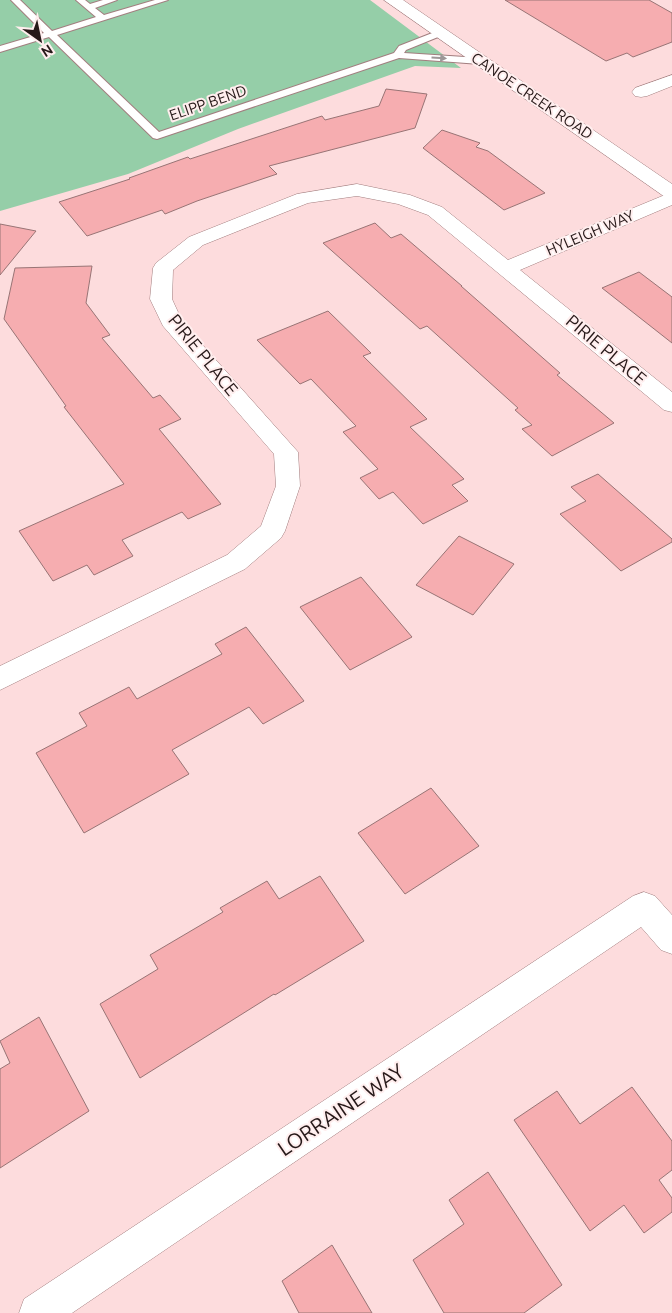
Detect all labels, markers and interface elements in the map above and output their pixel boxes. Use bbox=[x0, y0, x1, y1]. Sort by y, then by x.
north arrow bbox=[15, 15, 65, 65]
text: N bbox=[38, 41, 56, 60]
street label: CANOE CREEK ROAD bbox=[468, 49, 596, 143]
one-way arrow bbox=[431, 55, 447, 63]
street label: ELIPP BEND bbox=[167, 81, 249, 124]
street label: HYLEIGH WAY bbox=[543, 206, 637, 259]
street label: PIRIE PLACE bbox=[165, 310, 243, 399]
street label: PIRIE PLACE bbox=[562, 310, 651, 389]
street label: LORRAINE WAY bbox=[273, 1058, 408, 1160]

